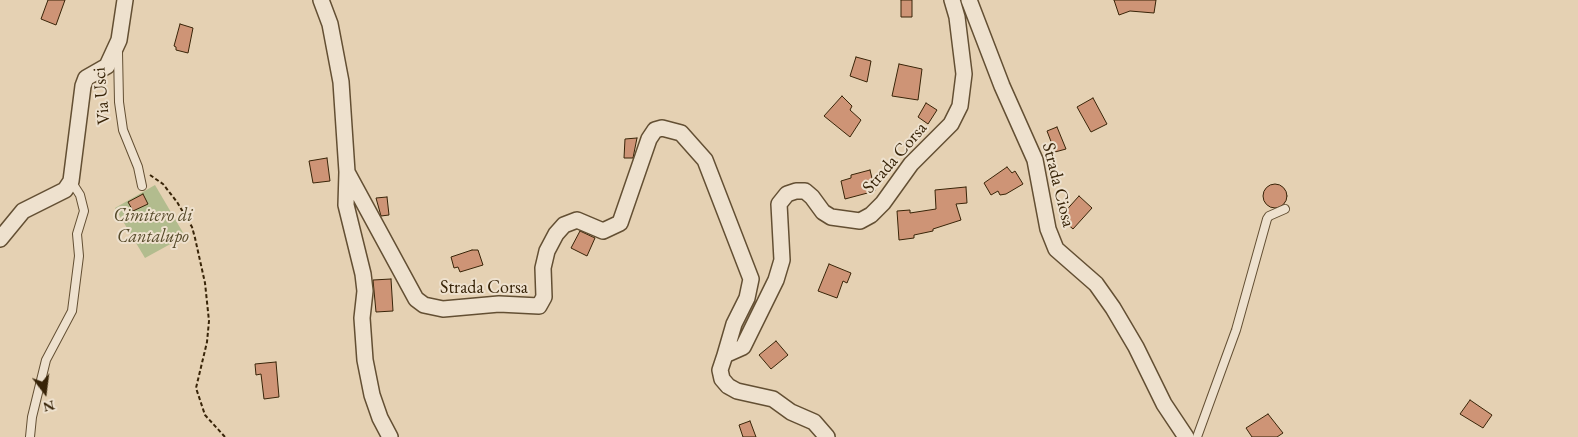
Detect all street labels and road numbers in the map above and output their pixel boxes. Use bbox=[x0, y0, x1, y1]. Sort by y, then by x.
street label: Via Usci bbox=[89, 66, 115, 126]
street label: Strada Corsa bbox=[858, 118, 932, 198]
street label: Strada Ciosa bbox=[1037, 141, 1079, 229]
street label: Strada Corsa bbox=[440, 277, 528, 299]

